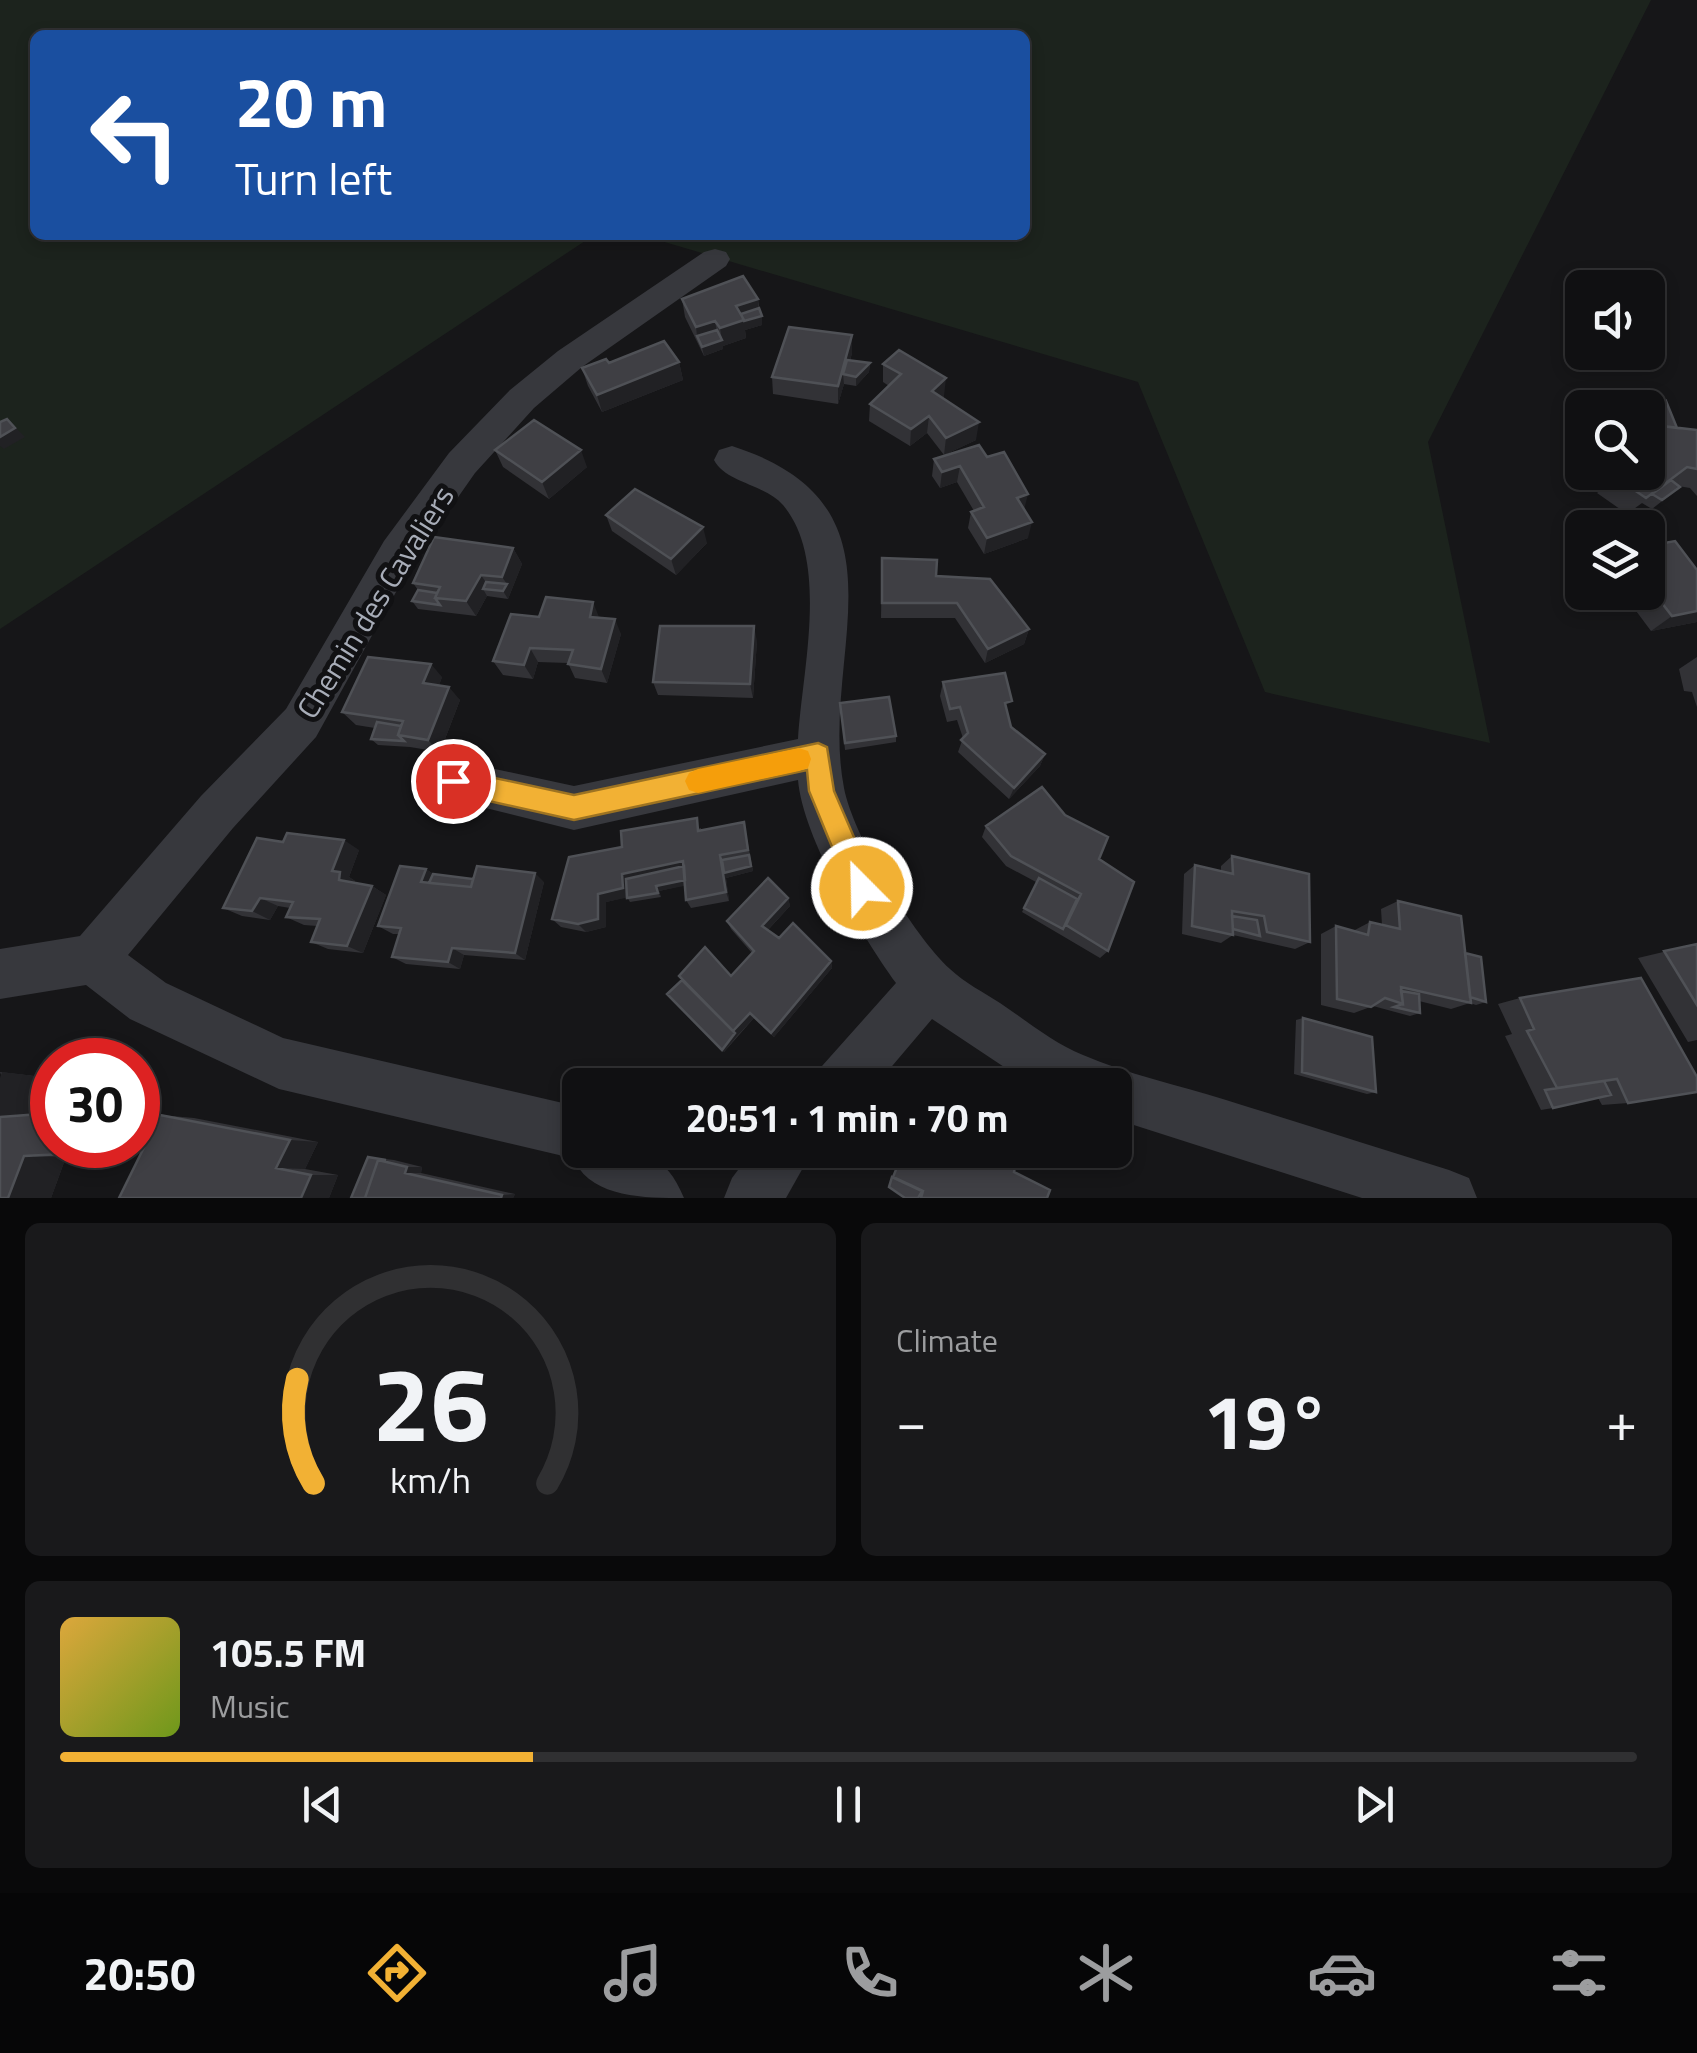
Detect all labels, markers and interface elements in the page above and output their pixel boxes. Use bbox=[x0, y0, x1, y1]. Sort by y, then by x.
text: 20 m bbox=[235, 48, 388, 154]
icon: left bbox=[70, 70, 200, 200]
text: Turn left bbox=[235, 144, 392, 212]
map controls bbox=[1565, 270, 1665, 610]
button: sound bbox=[1565, 270, 1665, 370]
button: search bbox=[1565, 390, 1665, 490]
street label: Chemin des Cavaliers bbox=[285, 477, 465, 727]
button: layers bbox=[1565, 510, 1665, 610]
pin bbox=[411, 739, 496, 824]
icon: arrive bbox=[426, 754, 481, 809]
position arrow bbox=[810, 836, 914, 940]
speed limit sign: 30 bbox=[30, 1038, 160, 1168]
text: 20:51 · 1 min · 70 m bbox=[686, 1089, 1008, 1147]
text: Climate bbox=[896, 1316, 998, 1364]
text: 26 bbox=[372, 1323, 489, 1481]
text: 19° bbox=[1203, 1364, 1330, 1478]
text: − bbox=[896, 1379, 927, 1462]
text: + bbox=[1606, 1379, 1637, 1462]
text: km/h bbox=[390, 1452, 471, 1507]
text: 105.5 FM bbox=[210, 1624, 366, 1682]
text: Music bbox=[210, 1682, 290, 1730]
icon: previous bbox=[295, 1777, 350, 1832]
icon: pause bbox=[821, 1777, 876, 1832]
icon: next bbox=[1347, 1777, 1402, 1832]
icon: directions bbox=[362, 1938, 432, 2008]
icon: music bbox=[598, 1938, 668, 2008]
icon: phone bbox=[835, 1938, 905, 2008]
icon: climate bbox=[1071, 1938, 1141, 2008]
icon: car bbox=[1307, 1938, 1377, 2008]
icon: filters bbox=[1544, 1938, 1614, 2008]
text: 20:50 bbox=[83, 1939, 196, 2007]

